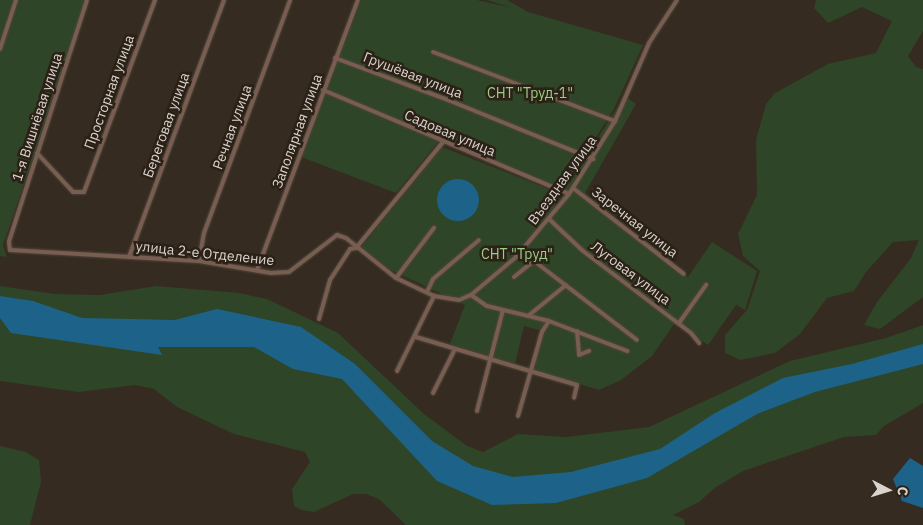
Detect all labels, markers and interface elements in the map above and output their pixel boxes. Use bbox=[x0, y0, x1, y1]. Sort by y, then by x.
street label: Просторная улица bbox=[81, 33, 137, 151]
street label: Грушёвая улица bbox=[361, 48, 465, 102]
street label: 1-я Вишнёвая улица bbox=[8, 51, 66, 183]
street label: Береговая улица bbox=[139, 70, 193, 180]
street label: Заполярная улица bbox=[269, 72, 325, 190]
street label: Речная улица bbox=[209, 82, 255, 172]
park label: СНТ "Труд-1" bbox=[487, 85, 573, 101]
street label: Садовая улица bbox=[402, 106, 498, 160]
street label: Въездная улица bbox=[524, 132, 600, 228]
street label: Заречная улица bbox=[589, 183, 681, 261]
street label: улица 2-е Отделение bbox=[135, 237, 275, 269]
street label: Луговая улица bbox=[588, 238, 674, 308]
park label: СНТ "Труд" bbox=[481, 246, 553, 262]
north arrow bbox=[863, 465, 913, 515]
text: С bbox=[894, 486, 912, 497]

